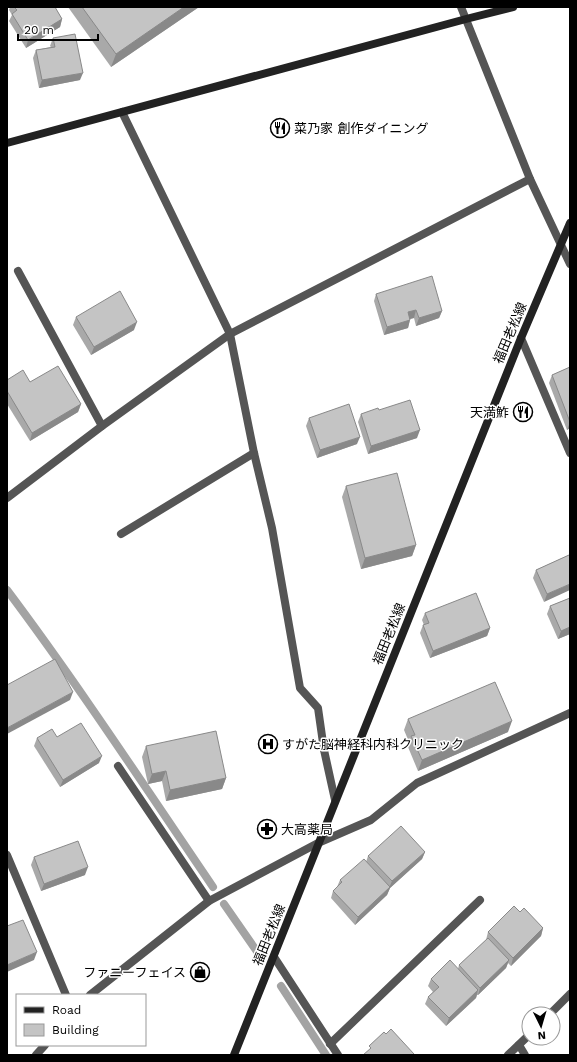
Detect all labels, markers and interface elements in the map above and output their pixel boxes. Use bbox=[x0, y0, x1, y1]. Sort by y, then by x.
scale bar bbox=[18, 16, 98, 42]
text: 20 m bbox=[24, 23, 54, 37]
restaurant icon: 菜乃家 創作ダイニング bbox=[269, 117, 291, 139]
place label: 菜乃家 創作ダイニング bbox=[294, 121, 428, 136]
street label: 福田老松線 bbox=[490, 300, 530, 366]
restaurant icon: 天満鮓 bbox=[512, 401, 534, 423]
place label: 天満鮓 bbox=[470, 405, 509, 420]
street label: 福田老松線 bbox=[370, 601, 408, 667]
hospital icon: すがた脳神経科内科クリニック bbox=[257, 733, 279, 755]
place label: すがた脳神経科内科クリニック bbox=[282, 737, 464, 752]
pharmacy icon: 大高薬局 bbox=[256, 818, 278, 840]
place label: 大高薬局 bbox=[281, 822, 333, 837]
street label: 福田老松線 bbox=[250, 902, 288, 968]
shop icon: ファニーフェイス bbox=[189, 961, 211, 983]
place label: ファニーフェイス bbox=[83, 965, 186, 980]
legend bbox=[16, 994, 146, 1046]
text: Road bbox=[52, 1003, 81, 1017]
north arrow bbox=[521, 1006, 561, 1046]
text: Building bbox=[52, 1023, 99, 1037]
text: N bbox=[537, 1029, 546, 1042]

